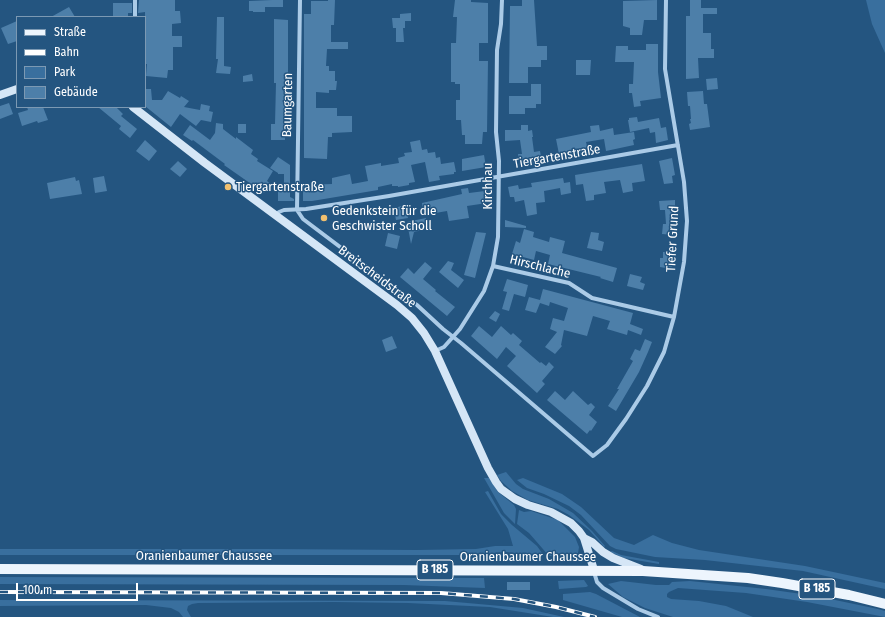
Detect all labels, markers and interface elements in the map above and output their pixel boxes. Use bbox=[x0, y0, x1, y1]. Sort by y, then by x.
legend bbox=[16, 16, 146, 108]
text: Straße bbox=[54, 25, 86, 39]
text: Bahn bbox=[54, 45, 79, 59]
text: Park bbox=[54, 65, 75, 79]
street label: Baumgarten bbox=[280, 73, 296, 137]
text: Gebäude bbox=[54, 85, 98, 99]
street label: Tiergartenstraße bbox=[512, 142, 602, 172]
street label: Kirchhau bbox=[480, 163, 496, 209]
place label: Tiergartenstraße bbox=[236, 179, 324, 195]
marker: Tiergartenstraße bbox=[223, 182, 233, 192]
place label: Gedenkstein für die Geschwister Scholl bbox=[332, 203, 436, 234]
street label: Tiefer Grund bbox=[663, 206, 683, 272]
marker: Gedenkstein für die Geschwister Scholl bbox=[319, 213, 329, 223]
street label: Breitscheidstraße bbox=[335, 243, 419, 311]
street label: Hirschlache bbox=[508, 252, 572, 282]
street label: Oranienbaumer Chaussee bbox=[136, 548, 272, 564]
street label: Oranienbaumer Chaussee bbox=[460, 549, 596, 565]
road number: B 185 bbox=[417, 560, 453, 580]
scale bar bbox=[18, 575, 140, 601]
road number: B 185 bbox=[799, 579, 835, 599]
text: 100 m bbox=[23, 583, 52, 597]

